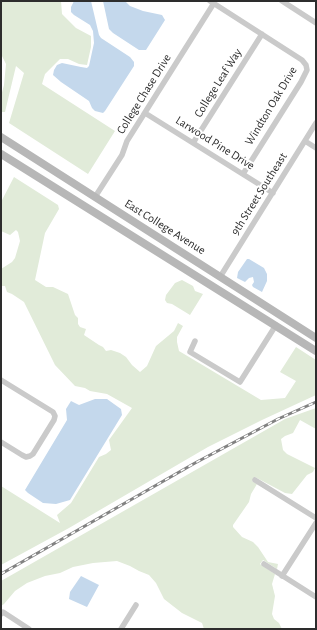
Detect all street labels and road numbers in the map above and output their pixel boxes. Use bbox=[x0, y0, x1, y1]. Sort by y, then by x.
street label: College Leaf Way bbox=[191, 46, 245, 120]
street label: College Chase Drive bbox=[114, 51, 174, 137]
street label: Windton Oak Drive bbox=[242, 64, 300, 148]
street label: Larwood Pine Drive bbox=[173, 113, 257, 173]
street label: 9th Street Southeast bbox=[228, 150, 290, 238]
street label: East College Avenue bbox=[122, 196, 208, 258]

